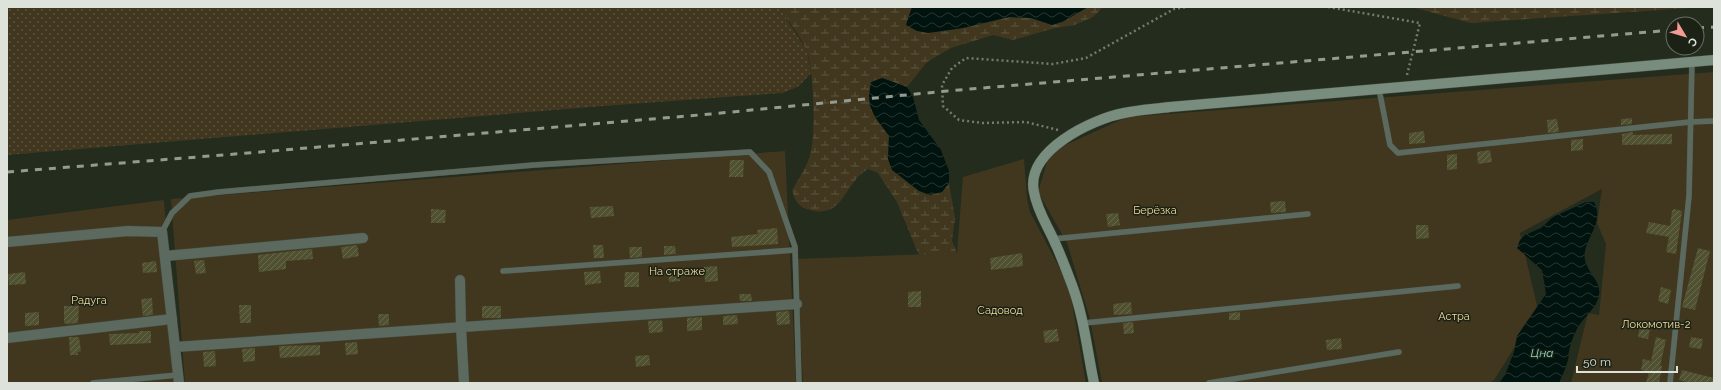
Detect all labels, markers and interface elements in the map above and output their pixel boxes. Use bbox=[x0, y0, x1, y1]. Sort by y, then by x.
north arrow bbox=[1665, 16, 1705, 56]
text: С bbox=[1685, 35, 1700, 49]
park label: Берёзка bbox=[1133, 204, 1177, 217]
park label: На страже bbox=[649, 265, 706, 278]
park label: Радуга bbox=[71, 294, 107, 307]
park label: Садовод bbox=[977, 304, 1023, 317]
park label: Астра bbox=[1438, 310, 1470, 323]
park label: Локомотив-2 bbox=[1622, 318, 1691, 331]
water label: Цна bbox=[1531, 346, 1553, 360]
scale bar bbox=[1577, 348, 1677, 374]
text: 50 m bbox=[1583, 355, 1611, 369]

